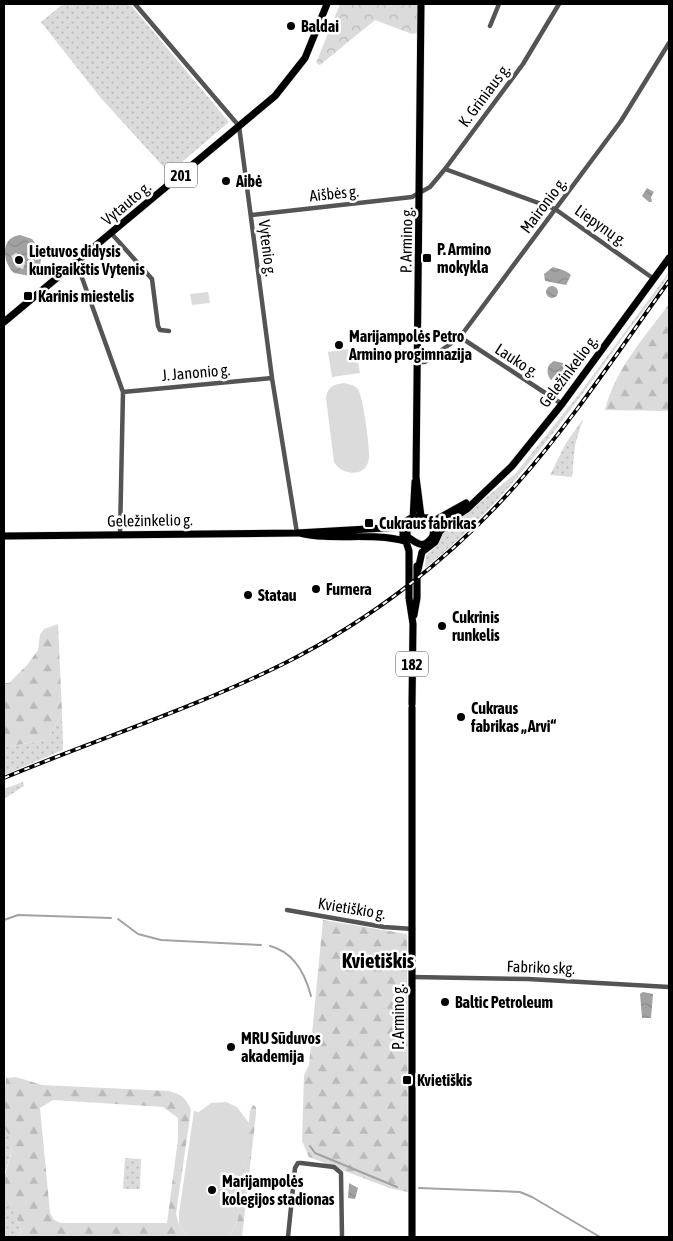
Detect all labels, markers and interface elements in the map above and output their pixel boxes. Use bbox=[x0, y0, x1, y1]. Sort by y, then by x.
place label: Baldai bbox=[301, 17, 339, 35]
marker: Baldai bbox=[285, 20, 297, 32]
street label: K. Griniaus g. bbox=[455, 60, 514, 131]
road number: 201 bbox=[165, 162, 197, 188]
place label: Aibė bbox=[235, 172, 262, 190]
street label: Maironio g. bbox=[516, 174, 571, 237]
marker: Aibė bbox=[220, 175, 232, 187]
street label: Vytauto g. bbox=[98, 177, 155, 229]
street label: Aišbės g. bbox=[308, 181, 360, 206]
street label: Liepynų g. bbox=[571, 201, 630, 250]
street label: P. Armino g. bbox=[396, 207, 417, 273]
street label: Vytenio g. bbox=[255, 219, 280, 278]
place label: P. Armino mokykla bbox=[437, 240, 492, 276]
place label: Lietuvos didysis kunigaikštis Vytenis bbox=[29, 242, 145, 278]
marker: P. Armino mokykla bbox=[421, 252, 433, 264]
marker: Lietuvos didysis kunigaikštis Vytenis bbox=[13, 254, 25, 266]
place label: Karinis miestelis bbox=[38, 287, 134, 305]
marker: Karinis miestelis bbox=[22, 290, 34, 302]
place label: Marijampolės Petro Armino progimnazija bbox=[348, 327, 472, 363]
street label: Geležinkelio g. bbox=[535, 331, 602, 411]
marker: Marijampolės Petro Armino progimnazija bbox=[333, 339, 345, 351]
street label: Lauko g. bbox=[492, 340, 542, 381]
street label: J. Janonio g. bbox=[161, 360, 231, 385]
street label: Geležinkelio g. bbox=[107, 510, 193, 531]
place label: Cukraus fabrikas bbox=[379, 514, 477, 532]
marker: Cukraus fabrikas bbox=[363, 517, 375, 529]
place label: Furnera bbox=[326, 580, 372, 598]
marker: Furnera bbox=[310, 583, 322, 595]
place label: Statau bbox=[258, 586, 297, 604]
marker: Statau bbox=[242, 589, 254, 601]
place label: Cukrinis runkelis bbox=[452, 608, 500, 644]
marker: Cukrinis runkelis bbox=[436, 620, 448, 632]
road number: 182 bbox=[396, 652, 428, 676]
place label: Cukraus fabrikas „Arvi“ bbox=[470, 699, 556, 735]
marker: Cukraus fabrikas „Arvi“ bbox=[455, 711, 467, 723]
street label: Kvietiškio g. bbox=[317, 894, 387, 923]
district label: Kvietiškis bbox=[342, 948, 415, 972]
street label: Fabriko skg. bbox=[506, 957, 576, 978]
street label: P. Armino g. bbox=[389, 984, 408, 1050]
place label: Baltic Petroleum bbox=[455, 993, 553, 1011]
marker: Baltic Petroleum bbox=[439, 996, 451, 1008]
place label: MRU Sūduvos akademija bbox=[241, 1029, 321, 1065]
marker: MRU Sūduvos akademija bbox=[225, 1041, 237, 1053]
place label: Kvietiškis bbox=[417, 1071, 472, 1089]
marker: Kvietiškis bbox=[401, 1074, 413, 1086]
place label: Marijampolės kolegijos stadionas bbox=[222, 1172, 335, 1208]
marker: Marijampolės kolegijos stadionas bbox=[206, 1184, 218, 1196]

